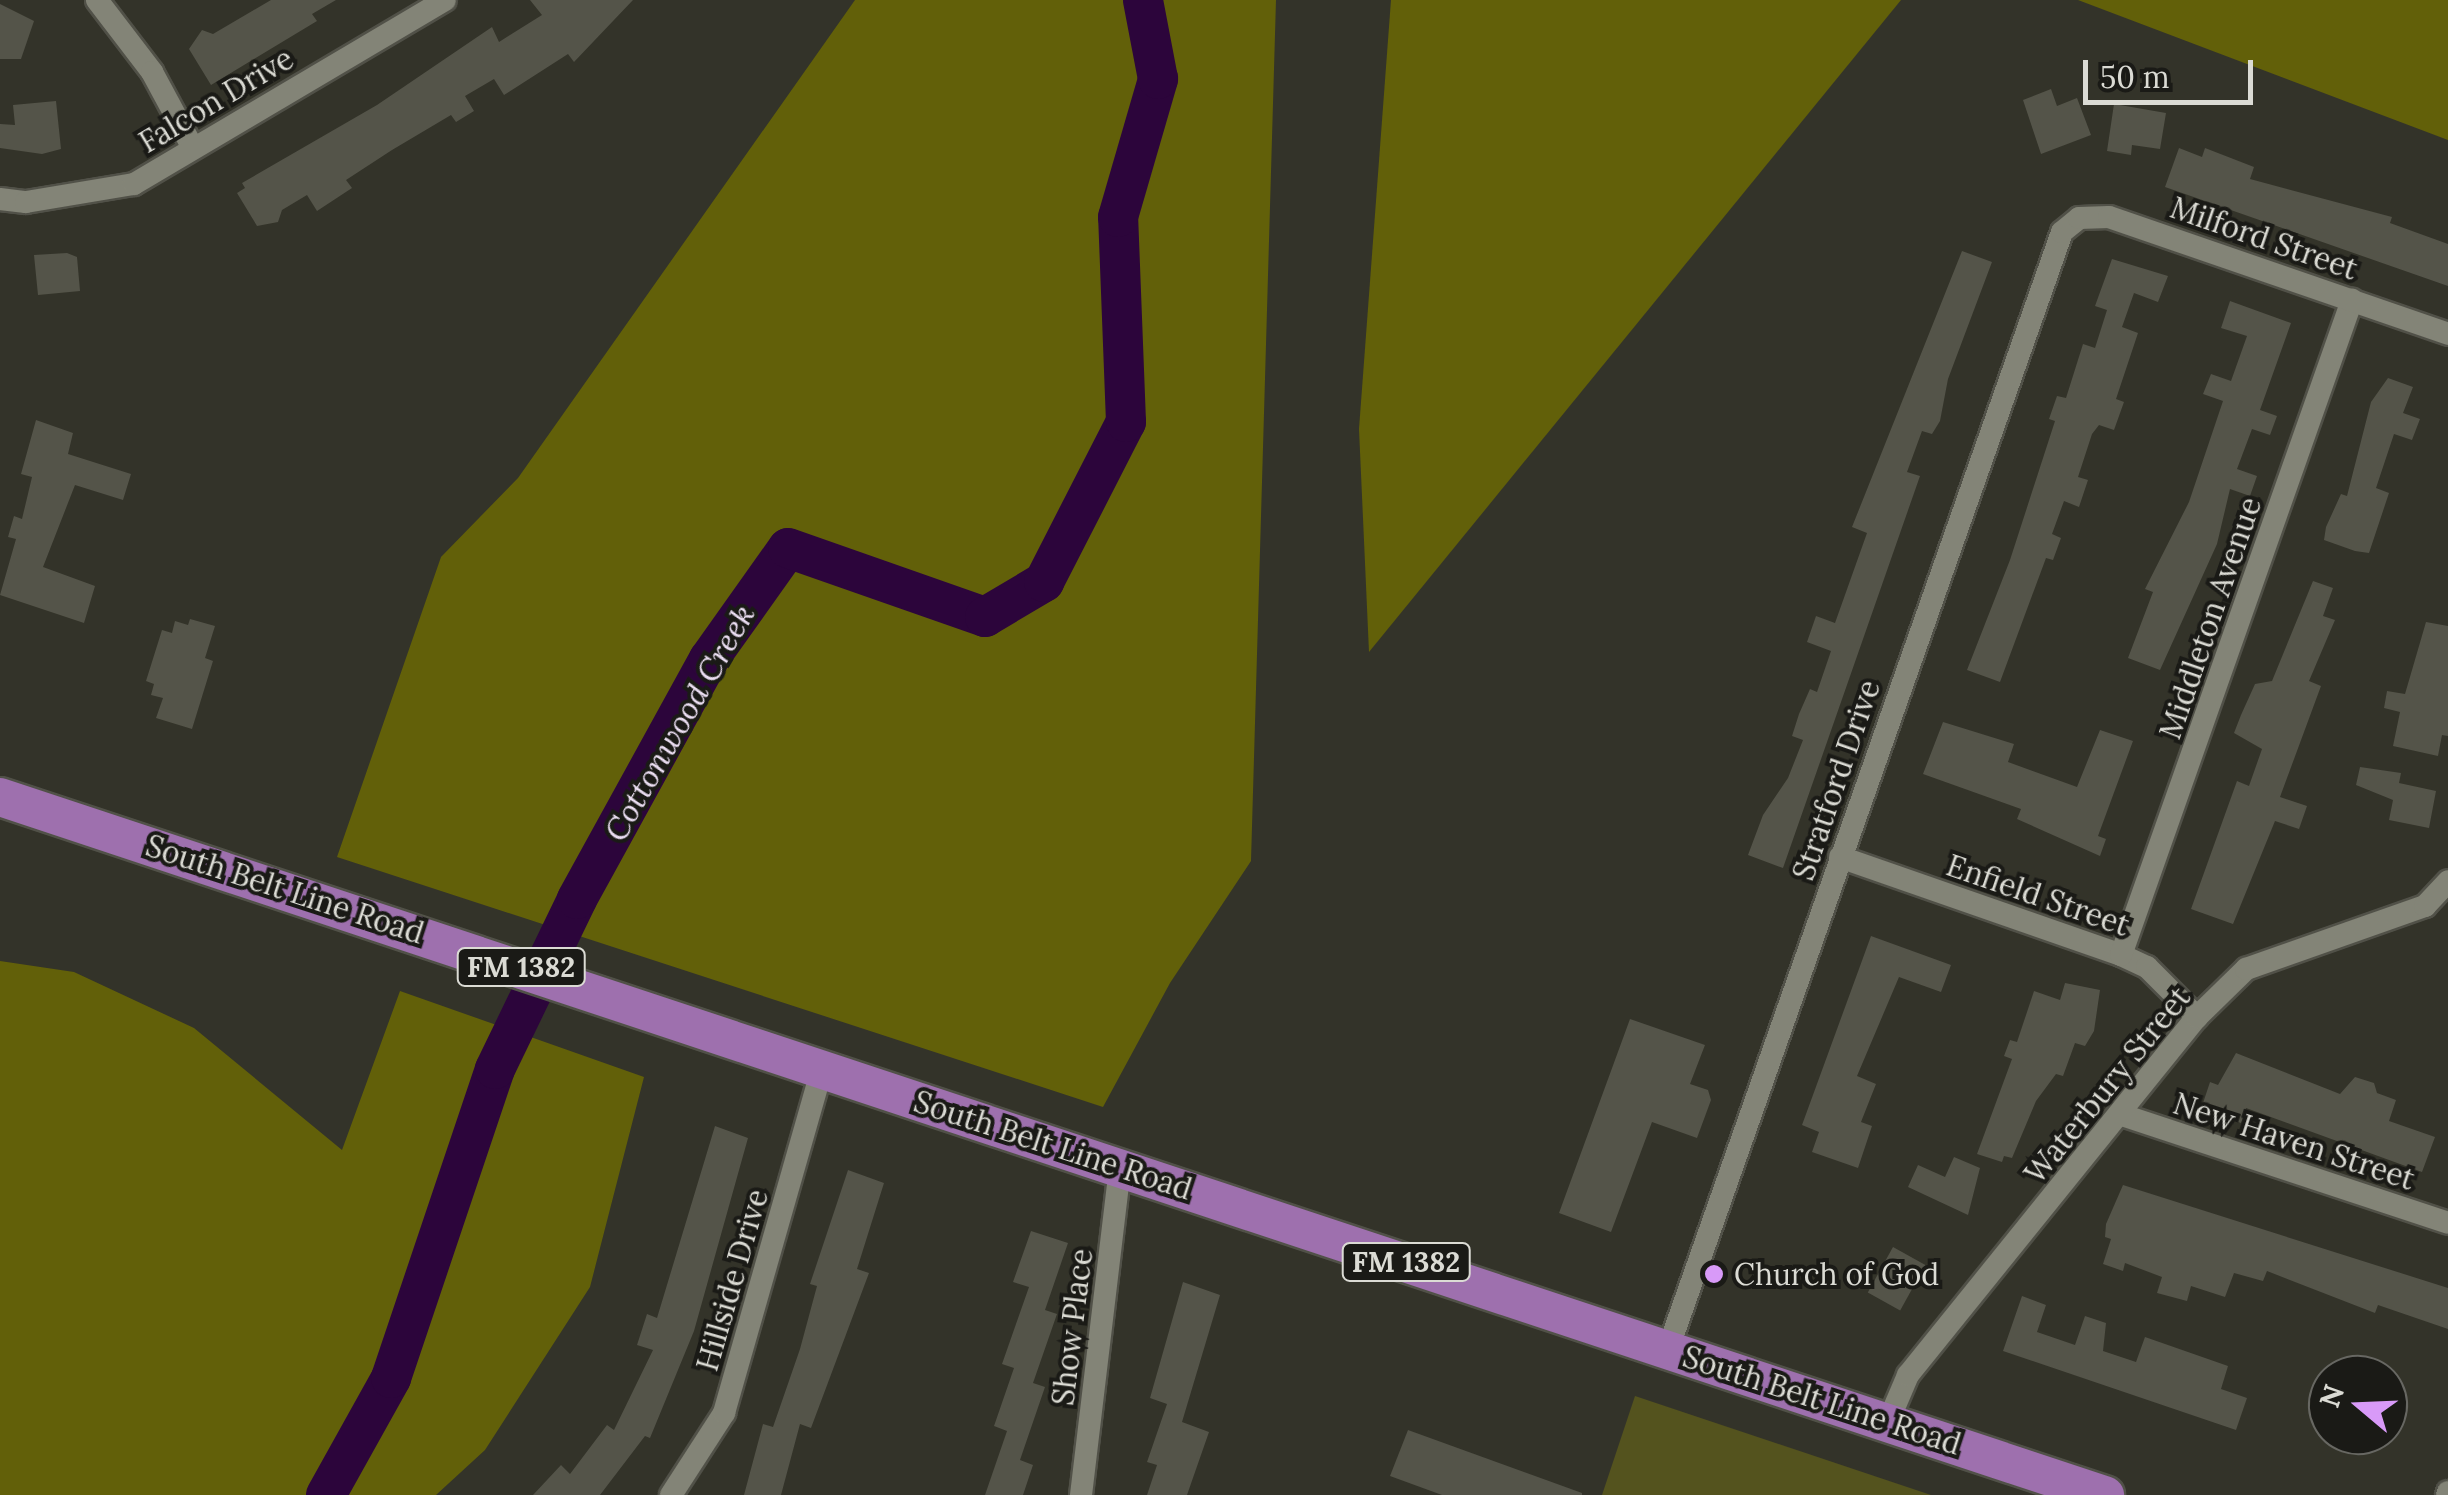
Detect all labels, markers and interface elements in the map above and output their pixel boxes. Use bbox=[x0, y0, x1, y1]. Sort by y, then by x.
street label: Falcon Drive bbox=[132, 40, 300, 160]
scale bar bbox=[2088, 40, 2258, 102]
text: 50 m bbox=[2100, 58, 2170, 96]
street label: Milford Street bbox=[2166, 189, 2362, 287]
street label: Middleton Avenue bbox=[2152, 492, 2268, 744]
water label: Cottonwood Creek bbox=[597, 598, 763, 848]
street label: Stratford Drive bbox=[1785, 675, 1887, 885]
street label: South Belt Line Road bbox=[141, 827, 429, 951]
street label: Enfield Street bbox=[1942, 847, 2134, 943]
road number: FM 1382 bbox=[456, 944, 586, 990]
street label: Waterbury Street bbox=[2017, 980, 2197, 1190]
street label: South Belt Line Road bbox=[909, 1083, 1197, 1207]
street label: New Haven Street bbox=[2169, 1085, 2419, 1197]
street label: Hillside Drive bbox=[689, 1185, 775, 1375]
road number: FM 1382 bbox=[1341, 1239, 1471, 1285]
street label: Show Place bbox=[1045, 1246, 1099, 1408]
place label: Church of God bbox=[1734, 1256, 1939, 1292]
marker: Church of God bbox=[1703, 1263, 1725, 1285]
street label: South Belt Line Road bbox=[1678, 1338, 1966, 1462]
north arrow bbox=[2308, 1355, 2408, 1455]
text: N bbox=[2311, 1380, 2352, 1412]

